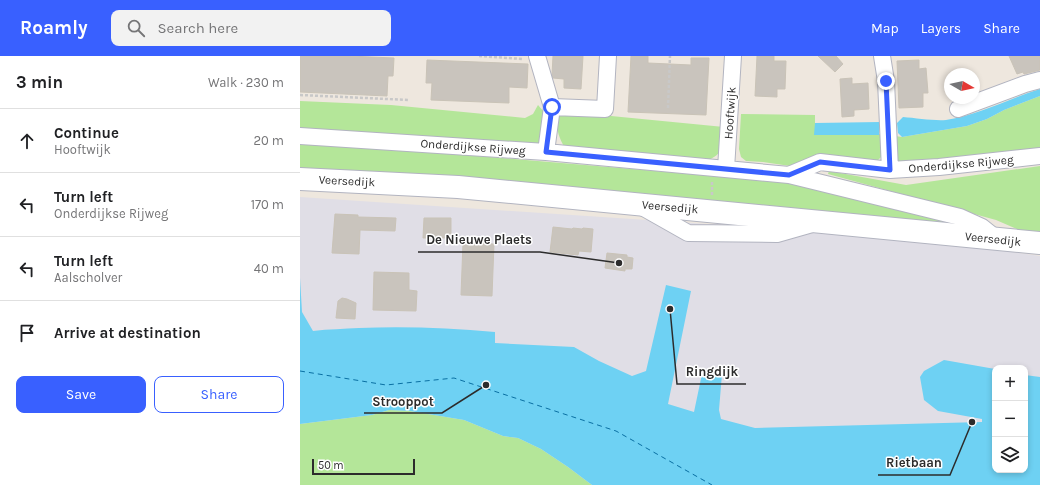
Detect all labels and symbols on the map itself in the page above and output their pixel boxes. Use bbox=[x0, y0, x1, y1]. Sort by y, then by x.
north arrow bbox=[944, 68, 980, 104]
route end bbox=[877, 72, 895, 90]
street label: Hooftwijk bbox=[721, 86, 739, 140]
route start bbox=[543, 98, 561, 116]
street label: Onderdijkse Rijweg bbox=[420, 136, 526, 158]
street label: Onderdijkse Rijweg bbox=[908, 152, 1014, 176]
street label: Veersedijk bbox=[318, 173, 376, 189]
street label: Veersedijk bbox=[641, 198, 699, 216]
callout: De Nieuwe Plaets bbox=[418, 227, 540, 252]
street label: Veersedijk bbox=[964, 229, 1022, 249]
text: De Nieuwe Plaets bbox=[426, 232, 532, 247]
callout: Ringdijk bbox=[677, 359, 746, 384]
text: Ringdijk bbox=[686, 364, 739, 379]
callout: Strooppot bbox=[364, 388, 442, 413]
text: Strooppot bbox=[372, 394, 434, 409]
callout: Rietbaan bbox=[878, 450, 950, 475]
text: Rietbaan bbox=[886, 455, 942, 470]
scale bar bbox=[312, 457, 415, 476]

